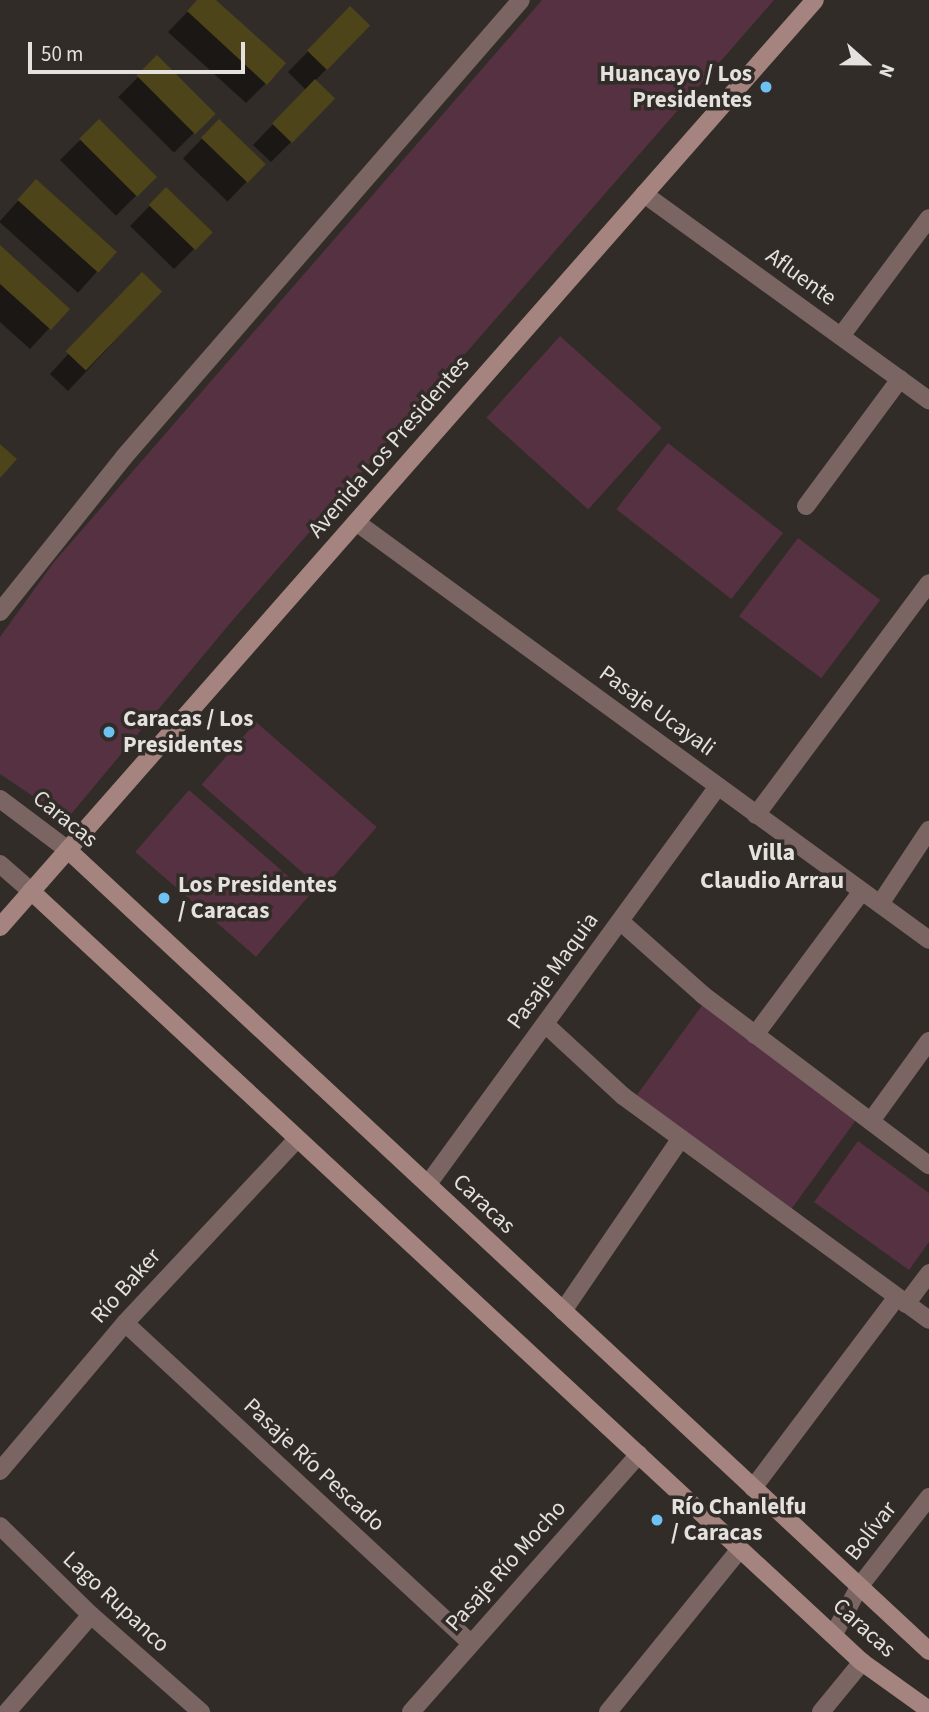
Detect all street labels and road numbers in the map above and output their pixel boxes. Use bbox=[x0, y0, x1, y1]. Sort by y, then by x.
street label: Afluente bbox=[760, 242, 842, 312]
street label: Avenida Los Presidentes bbox=[303, 350, 475, 544]
street label: Pasaje Ucayali bbox=[594, 660, 720, 762]
street label: Caracas bbox=[27, 785, 103, 853]
street label: Pasaje Maquia bbox=[501, 907, 605, 1035]
street label: Caracas bbox=[447, 1168, 521, 1240]
street label: Río Baker bbox=[85, 1243, 167, 1329]
street label: Pasaje Río Pescado bbox=[238, 1393, 390, 1537]
street label: Pasaje Río Mocho bbox=[440, 1495, 572, 1637]
street label: Bolívar bbox=[839, 1496, 903, 1566]
street label: Lago Rupanco bbox=[57, 1546, 175, 1658]
street label: Caracas bbox=[827, 1593, 901, 1663]

